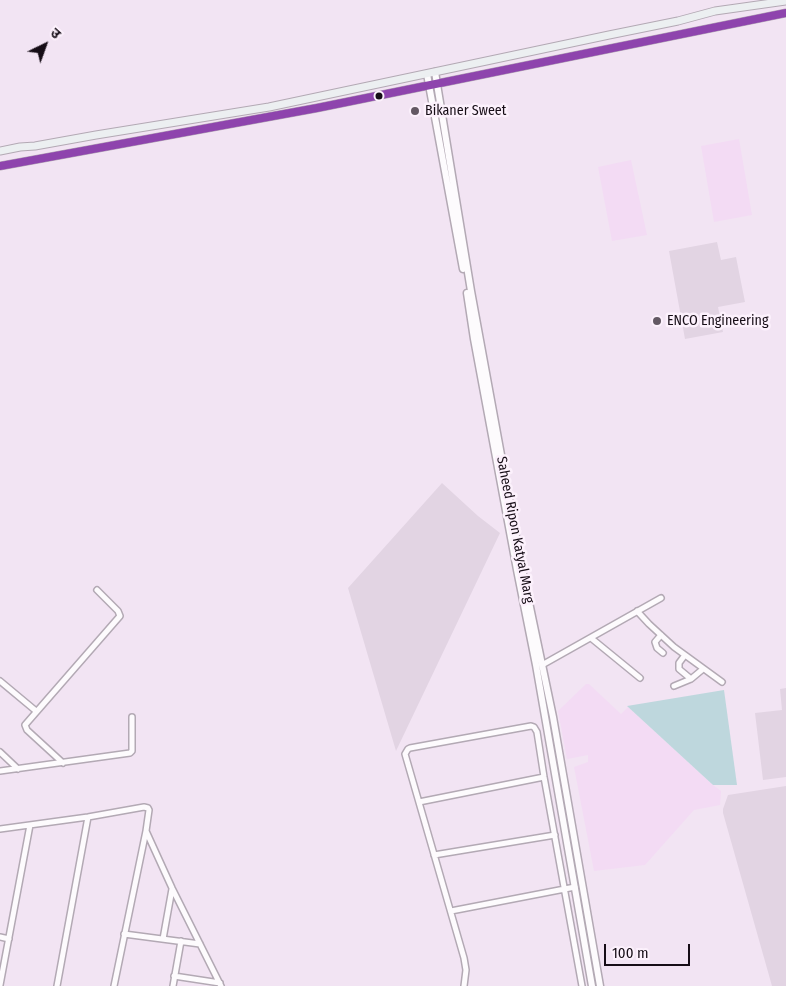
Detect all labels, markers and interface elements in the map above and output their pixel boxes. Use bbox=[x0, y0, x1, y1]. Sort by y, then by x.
north arrow bbox=[20, 20, 70, 70]
text: उ bbox=[47, 24, 64, 43]
unlabelled marker bbox=[374, 91, 384, 101]
place label: Bikaner Sweet bbox=[425, 103, 506, 119]
marker: Bikaner Sweet bbox=[409, 105, 421, 117]
place label: ENCO Engineering bbox=[667, 313, 768, 329]
marker: ENCO Engineering bbox=[651, 315, 663, 327]
street label: Saheed Ripon Katyal Marg bbox=[493, 455, 537, 605]
scale bar bbox=[606, 934, 692, 966]
text: 100 m bbox=[612, 944, 649, 962]

